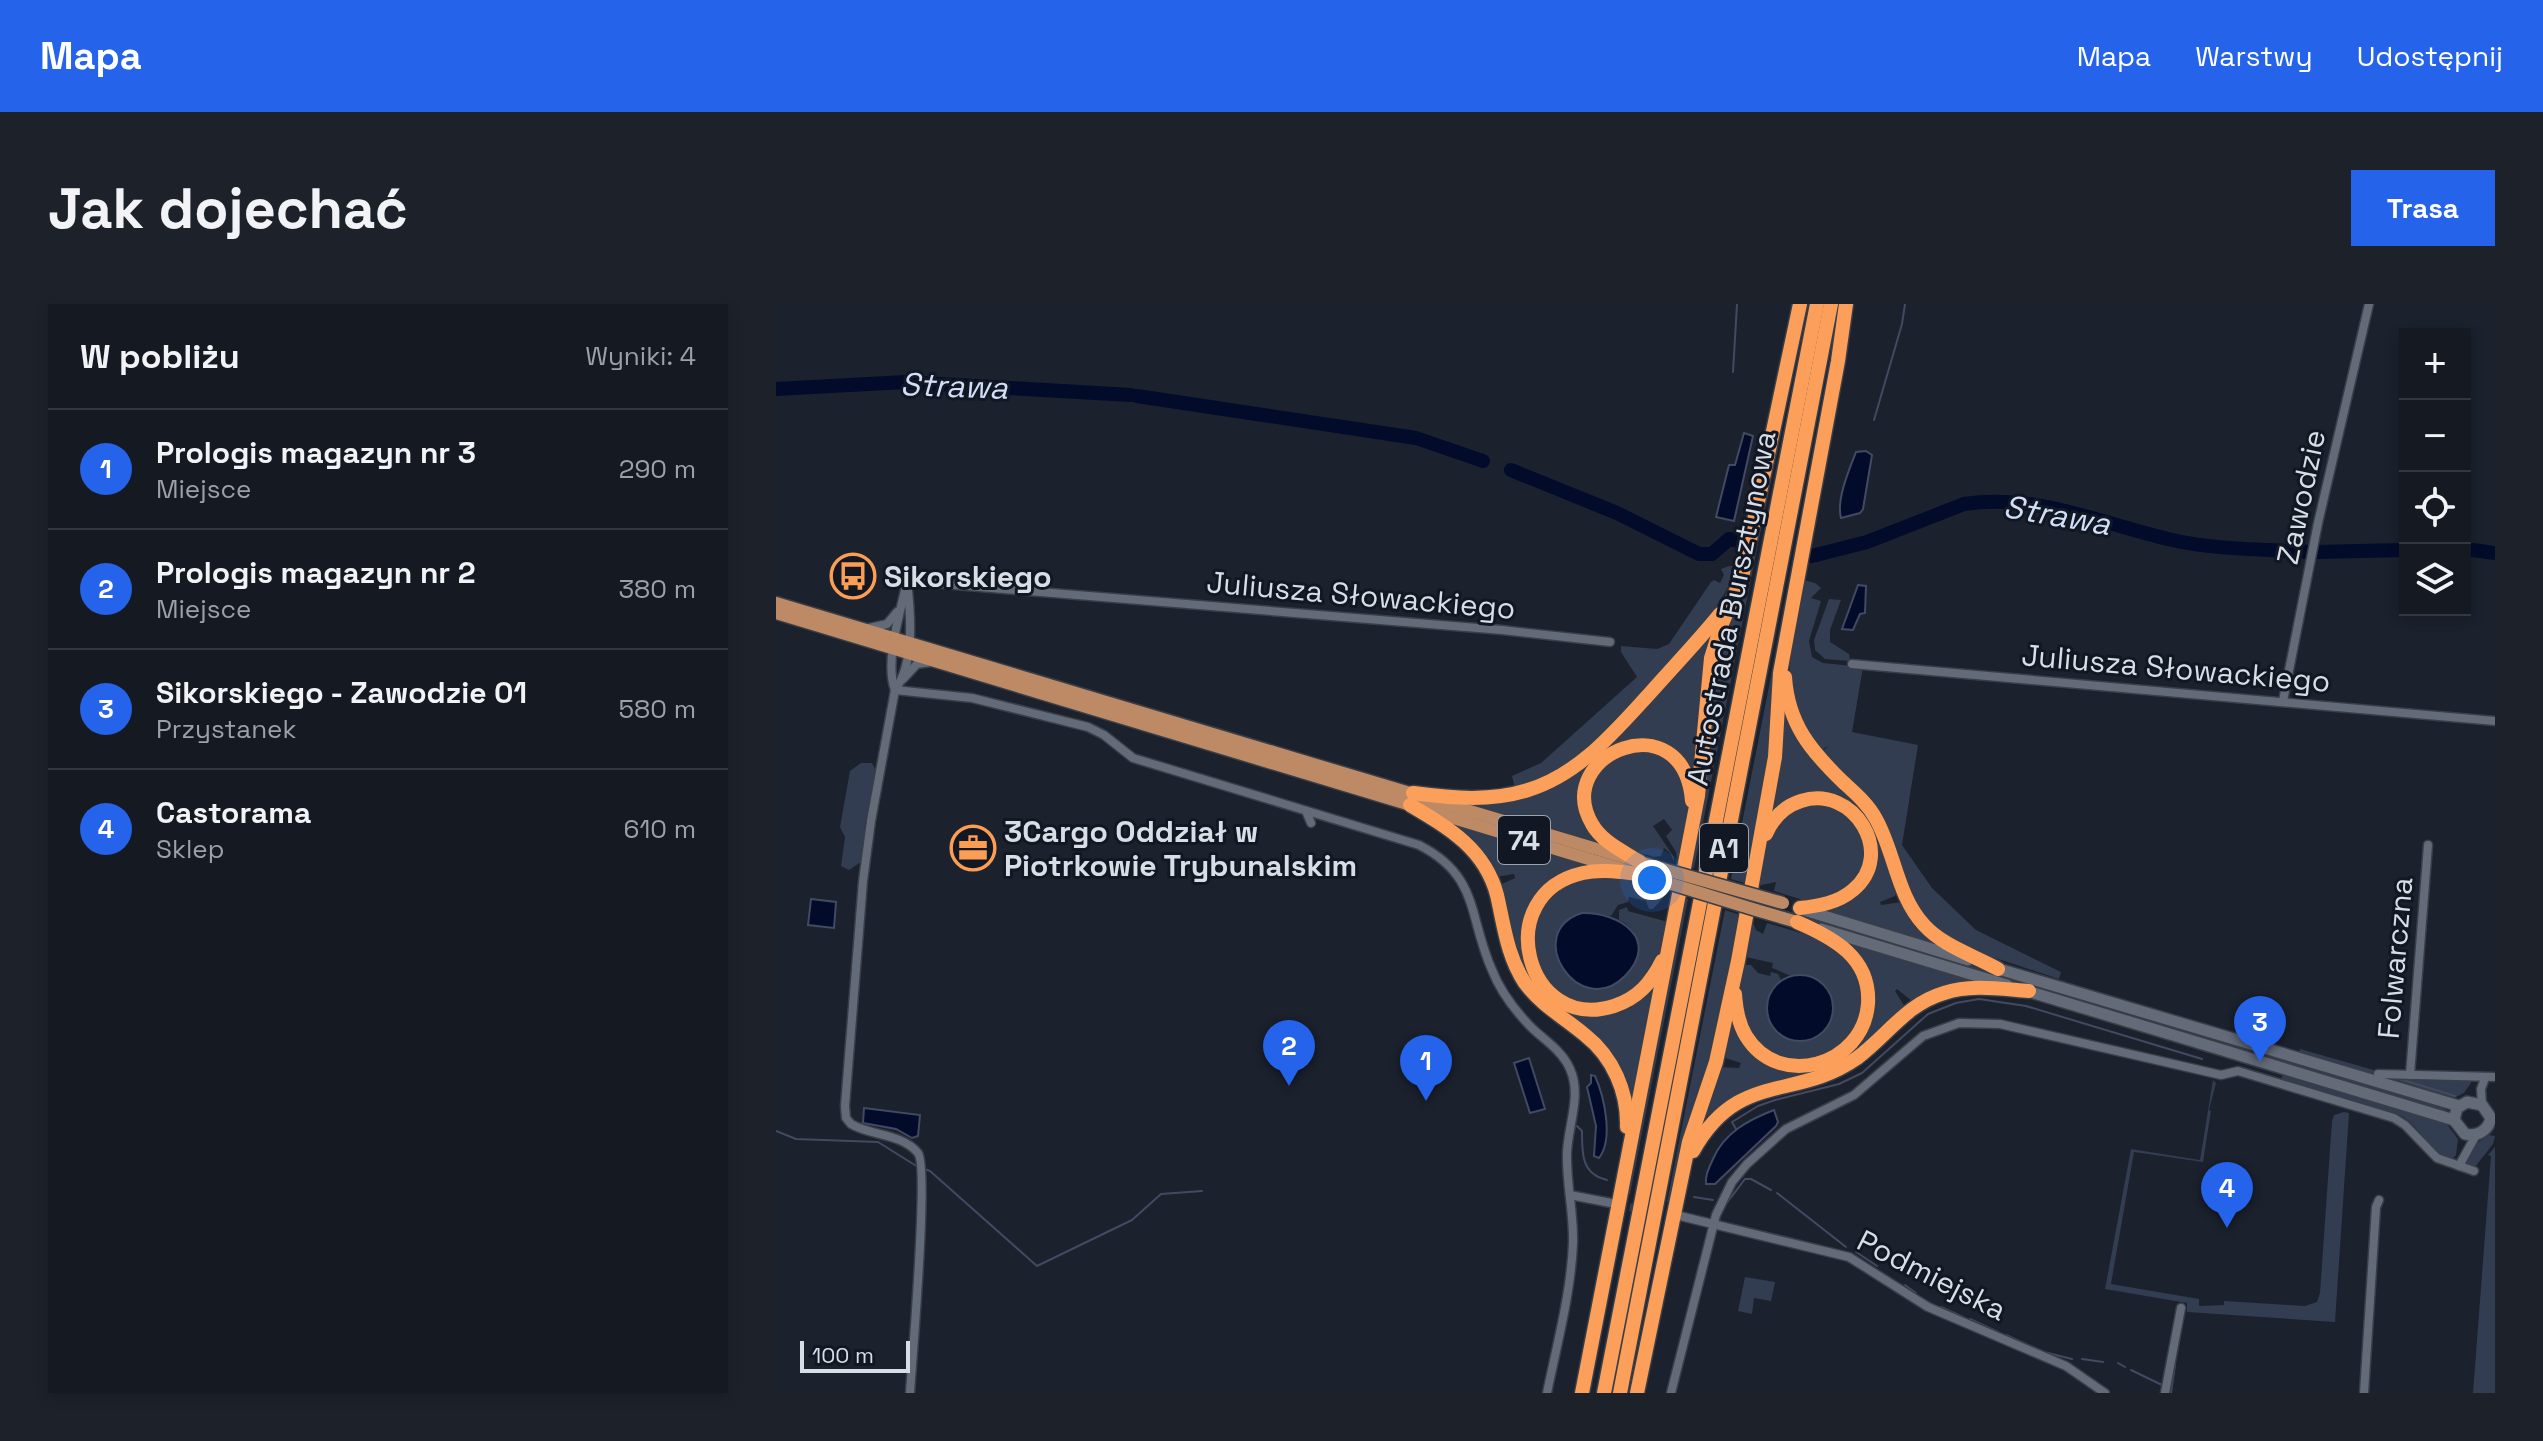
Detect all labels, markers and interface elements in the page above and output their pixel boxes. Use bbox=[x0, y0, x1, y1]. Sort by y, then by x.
text: Mapa bbox=[40, 32, 142, 80]
text: Mapa bbox=[2077, 38, 2151, 74]
text: Warstwy bbox=[2195, 38, 2313, 74]
text: Udostępnij bbox=[2357, 38, 2503, 74]
button: Trasa bbox=[2351, 170, 2495, 246]
text: Jak dojechać bbox=[48, 173, 408, 244]
map controls bbox=[2399, 328, 2471, 616]
button: + bbox=[2399, 328, 2471, 400]
text: W pobliżu bbox=[80, 335, 240, 378]
text: Wyniki: 4 bbox=[585, 339, 696, 373]
water label: Strawa bbox=[899, 364, 1009, 408]
button: − bbox=[2399, 400, 2471, 472]
street label: Zawodzie bbox=[2268, 426, 2334, 568]
street label: Autostrada Bursztynowa bbox=[1677, 427, 1785, 789]
text: Prologis magazyn nr 3 bbox=[156, 433, 476, 472]
text: 1 bbox=[100, 452, 112, 486]
text: 290 m bbox=[619, 452, 696, 486]
text: Miejsce bbox=[156, 472, 251, 506]
button: locate bbox=[2399, 472, 2471, 544]
water label: Strawa bbox=[2000, 486, 2114, 544]
button: layers bbox=[2399, 544, 2471, 616]
bus stop icon: Sikorskiego bbox=[829, 552, 877, 600]
text: Prologis magazyn nr 2 bbox=[156, 553, 476, 592]
place label: Sikorskiego bbox=[884, 557, 1052, 596]
street label: Juliusza Słowackiego bbox=[1205, 562, 1517, 628]
text: 2 bbox=[98, 572, 114, 606]
text: 380 m bbox=[618, 572, 696, 606]
text: Miejsce bbox=[156, 592, 251, 626]
street label: Juliusza Słowackiego bbox=[2020, 635, 2332, 701]
text: Sikorskiego - Zawodzie 01 bbox=[156, 673, 527, 712]
text: 3 bbox=[98, 692, 114, 726]
text: 580 m bbox=[619, 692, 696, 726]
text: Przystanek bbox=[156, 712, 296, 746]
text: Castorama bbox=[156, 793, 311, 832]
text: 4 bbox=[98, 812, 114, 846]
text: 610 m bbox=[624, 812, 696, 846]
place label: 3Cargo Oddział w Piotrkowie Trybunalskim bbox=[1004, 812, 1357, 885]
road number: 74 bbox=[1498, 816, 1550, 864]
office icon: 3Cargo Oddział w Piotrkowie Trybunalskim bbox=[949, 824, 997, 872]
road number: A1 bbox=[1700, 824, 1748, 872]
text: Sklep bbox=[156, 832, 224, 866]
your location bbox=[1632, 860, 1672, 900]
street label: Folwarczna bbox=[2368, 875, 2422, 1041]
pin: 3 bbox=[2234, 996, 2286, 1062]
pin: 2 bbox=[1263, 1020, 1315, 1086]
pin: 1 bbox=[1400, 1035, 1452, 1101]
pin: 4 bbox=[2201, 1162, 2253, 1228]
street label: Podmiejska bbox=[1851, 1221, 2013, 1329]
scale bar bbox=[800, 1337, 910, 1373]
text: 100 m bbox=[812, 1341, 874, 1369]

